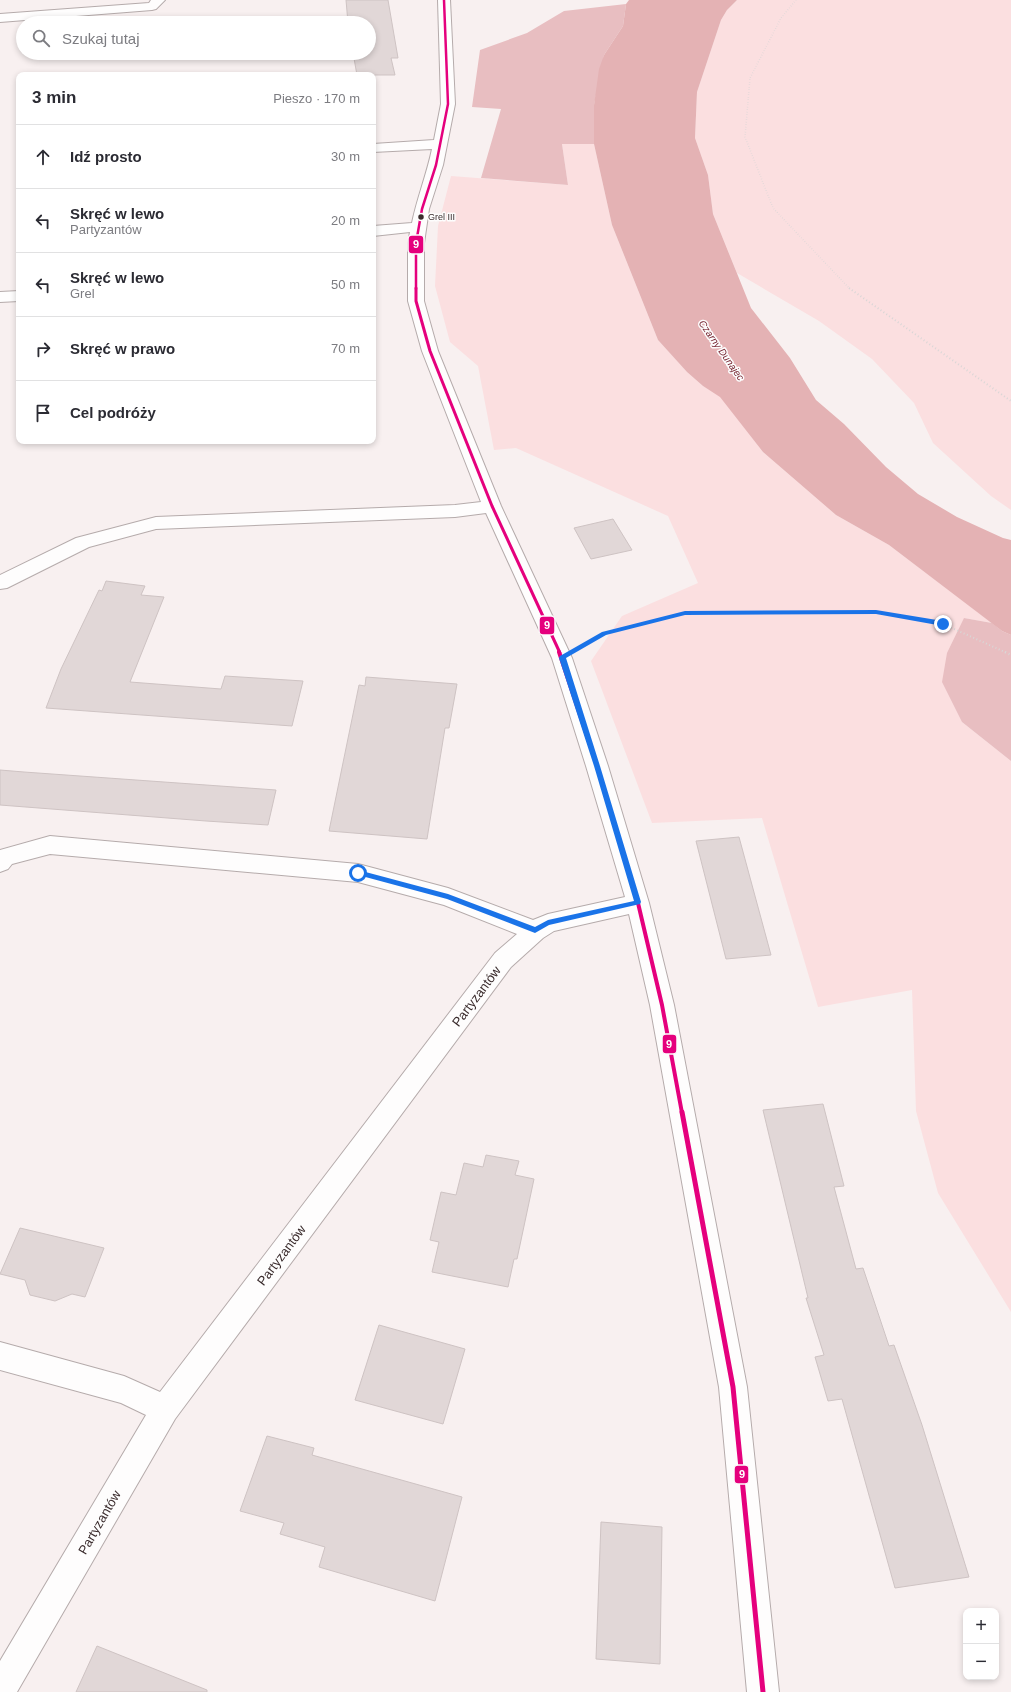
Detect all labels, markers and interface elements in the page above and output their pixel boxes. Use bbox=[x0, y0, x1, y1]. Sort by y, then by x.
search box bbox=[16, 16, 376, 60]
icon: search bbox=[30, 27, 52, 49]
text: Szukaj tutaj bbox=[62, 30, 140, 47]
text: 3 min bbox=[32, 88, 76, 107]
text: Pieszo · 170 m bbox=[273, 91, 360, 106]
icon: ahead bbox=[32, 146, 54, 168]
text: Idź prosto bbox=[70, 148, 142, 165]
text: 30 m bbox=[331, 149, 360, 164]
text: Skręć w lewo bbox=[70, 205, 164, 222]
icon: left bbox=[32, 210, 54, 232]
marker: Grel III bbox=[416, 212, 426, 222]
place label: Grel III bbox=[428, 212, 455, 222]
text: 20 m bbox=[331, 213, 360, 228]
text: Partyzantów bbox=[70, 222, 142, 237]
line badge: 9 bbox=[408, 235, 424, 254]
text: 9 bbox=[413, 238, 419, 250]
text: Skręć w lewo bbox=[70, 269, 164, 286]
icon: left bbox=[32, 274, 54, 296]
text: 50 m bbox=[331, 277, 360, 292]
text: Grel bbox=[70, 286, 95, 301]
water label: Czarny Dunajec bbox=[697, 318, 747, 383]
icon: right bbox=[32, 338, 54, 360]
text: Skręć w prawo bbox=[70, 340, 175, 357]
text: 70 m bbox=[331, 341, 360, 356]
icon: arrive bbox=[32, 402, 54, 424]
text: Cel podróży bbox=[70, 404, 156, 421]
route end bbox=[934, 615, 952, 633]
line badge: 9 bbox=[539, 616, 555, 635]
text: 9 bbox=[544, 619, 550, 631]
route start bbox=[349, 864, 367, 882]
street label: Partyzantów bbox=[449, 963, 504, 1029]
line badge: 9 bbox=[662, 1034, 677, 1054]
text: 9 bbox=[666, 1038, 672, 1050]
street label: Partyzantów bbox=[254, 1222, 309, 1288]
line badge: 9 bbox=[734, 1465, 749, 1484]
text: 9 bbox=[739, 1468, 745, 1480]
street label: Partyzantów bbox=[75, 1487, 124, 1557]
map controls bbox=[963, 1608, 999, 1680]
button: + bbox=[963, 1608, 999, 1644]
button: − bbox=[963, 1644, 999, 1680]

